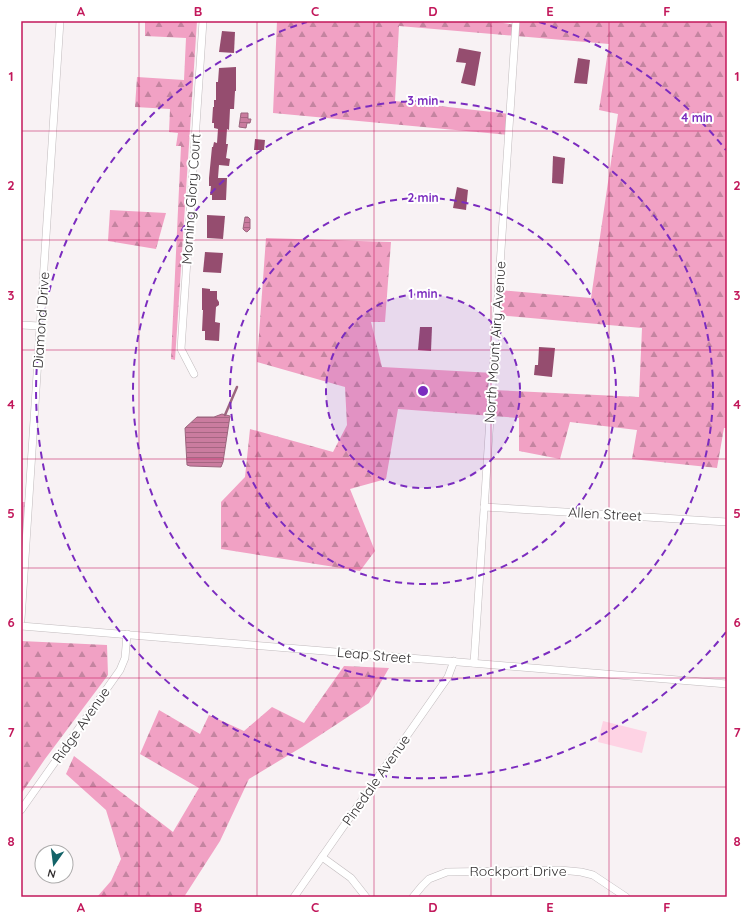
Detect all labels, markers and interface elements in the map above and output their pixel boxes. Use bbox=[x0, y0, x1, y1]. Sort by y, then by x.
text: A bbox=[77, 3, 86, 19]
text: B bbox=[194, 3, 202, 19]
text: C bbox=[311, 3, 319, 19]
text: D bbox=[428, 3, 438, 19]
text: E bbox=[546, 3, 554, 19]
text: F bbox=[663, 3, 671, 19]
text: 1 bbox=[8, 68, 14, 84]
text: 1 bbox=[734, 68, 740, 84]
text: 3 min bbox=[408, 93, 438, 108]
text: 4 min bbox=[681, 110, 713, 125]
street label: Morning Glory Court bbox=[177, 133, 205, 265]
text: 2 bbox=[7, 177, 15, 193]
text: 2 bbox=[733, 177, 741, 193]
text: 2 min bbox=[407, 190, 439, 205]
street label: North Mount Airy Avenue bbox=[480, 260, 510, 424]
street label: Diamond Drive bbox=[29, 271, 53, 369]
text: 1 min bbox=[408, 286, 438, 301]
text: 3 bbox=[8, 287, 15, 303]
text: 3 bbox=[734, 287, 741, 303]
centre of rings bbox=[416, 384, 430, 398]
text: 4 bbox=[7, 396, 15, 412]
text: 4 bbox=[733, 396, 741, 412]
street label: Allen Street bbox=[568, 503, 642, 525]
text: 5 bbox=[7, 505, 15, 521]
text: 5 bbox=[733, 505, 741, 521]
text: 6 bbox=[7, 614, 15, 630]
text: 6 bbox=[733, 614, 741, 630]
street label: Leap Street bbox=[336, 643, 412, 667]
street label: Ridge Avenue bbox=[48, 683, 114, 767]
text: 7 bbox=[7, 724, 15, 740]
text: 7 bbox=[733, 724, 741, 740]
street label: Pinedale Avenue bbox=[338, 731, 414, 829]
text: 8 bbox=[7, 833, 15, 849]
text: 8 bbox=[733, 833, 741, 849]
north arrow bbox=[34, 844, 74, 884]
street label: Rockport Drive bbox=[469, 862, 567, 880]
text: N bbox=[46, 866, 57, 881]
text: A bbox=[77, 899, 86, 915]
text: B bbox=[194, 899, 202, 915]
text: C bbox=[311, 899, 319, 915]
text: D bbox=[428, 899, 438, 915]
text: E bbox=[546, 899, 554, 915]
text: F bbox=[663, 899, 671, 915]

